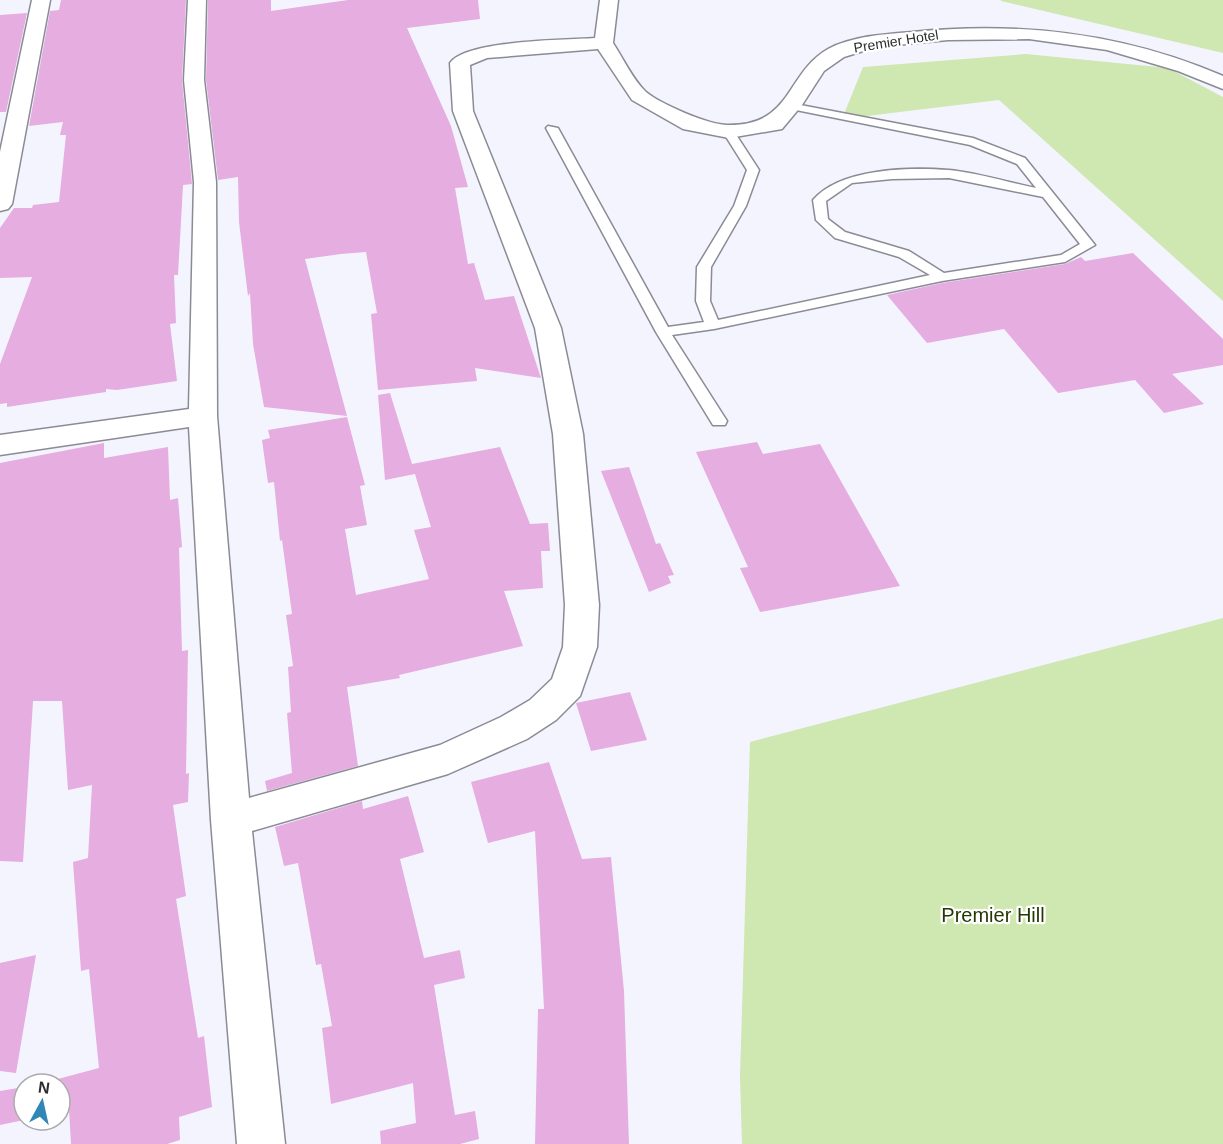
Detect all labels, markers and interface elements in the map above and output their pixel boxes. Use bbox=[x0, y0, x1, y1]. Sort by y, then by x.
street label: Premier Hotel bbox=[852, 26, 940, 56]
park label: Premier Hill bbox=[941, 904, 1045, 926]
north arrow bbox=[12, 1072, 72, 1132]
text: N bbox=[37, 1078, 51, 1097]

